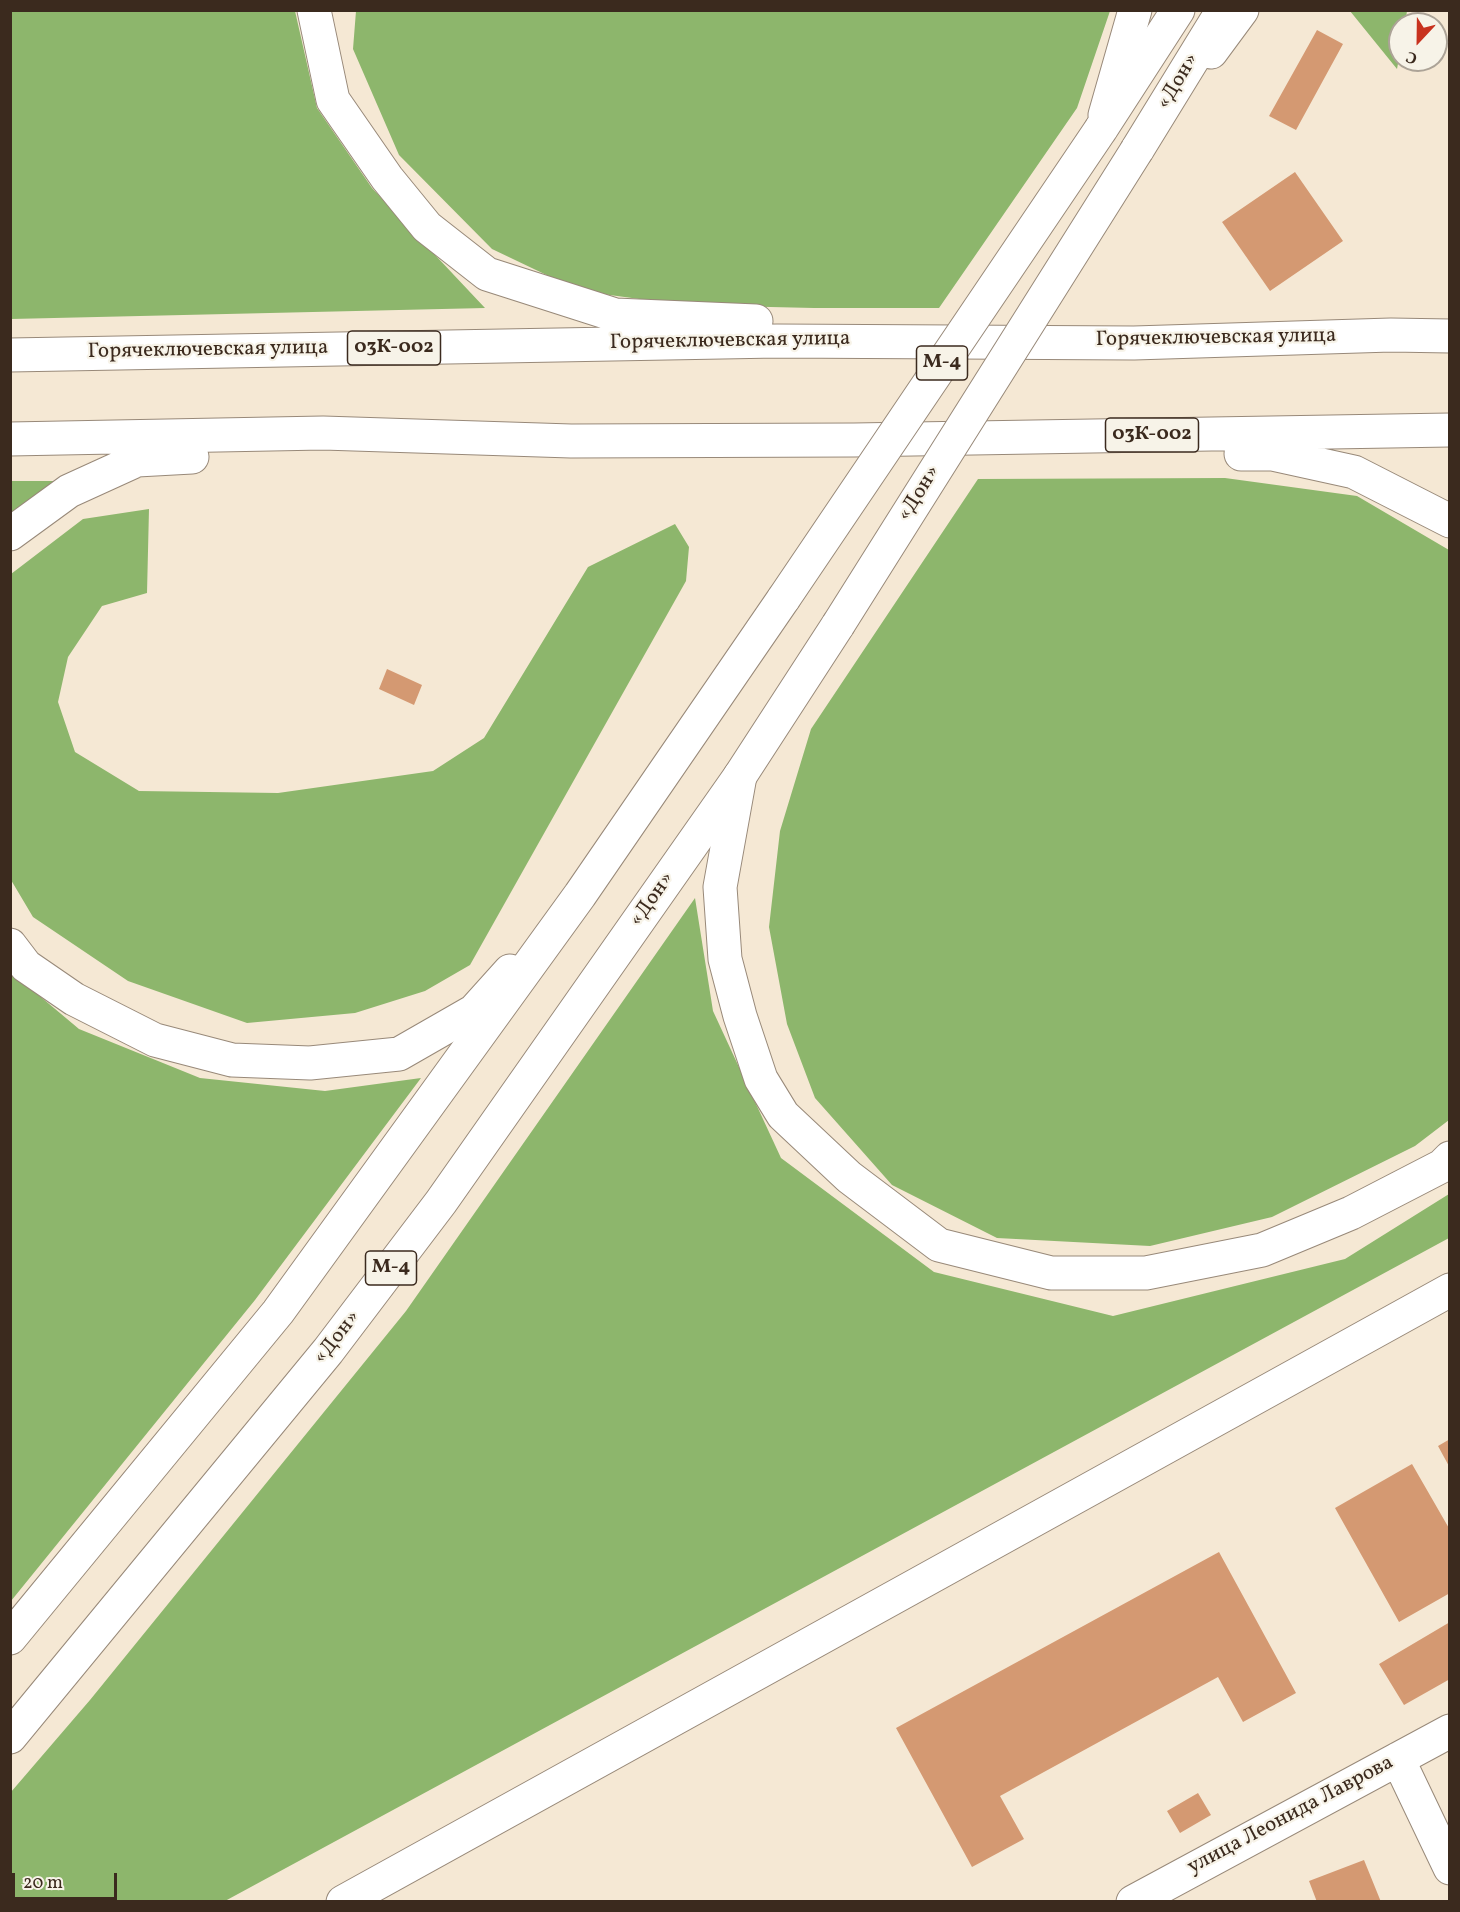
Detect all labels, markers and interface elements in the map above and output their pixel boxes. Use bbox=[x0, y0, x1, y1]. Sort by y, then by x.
north arrow bbox=[1388, 12, 1448, 72]
text: С bbox=[1403, 45, 1421, 69]
street label: «Дон» bbox=[1153, 49, 1205, 115]
street label: Горячеключевская улица bbox=[1096, 324, 1336, 354]
street label: Горячеключевская улица bbox=[610, 327, 850, 357]
road number: 03К-002 bbox=[348, 331, 440, 365]
street label: Горячеключевская улица bbox=[88, 336, 328, 366]
road number: М-4 bbox=[916, 346, 968, 380]
road number: 03К-002 bbox=[1106, 418, 1198, 452]
street label: «Дон» bbox=[893, 462, 947, 526]
street label: «Дон» bbox=[625, 868, 681, 932]
road number: М-4 bbox=[366, 1251, 416, 1285]
street label: «Дон» bbox=[309, 1306, 367, 1370]
street label: улица Леонида Лаврова bbox=[1184, 1751, 1398, 1881]
scale bar bbox=[15, 1861, 120, 1899]
text: 20 m bbox=[23, 1871, 63, 1896]

